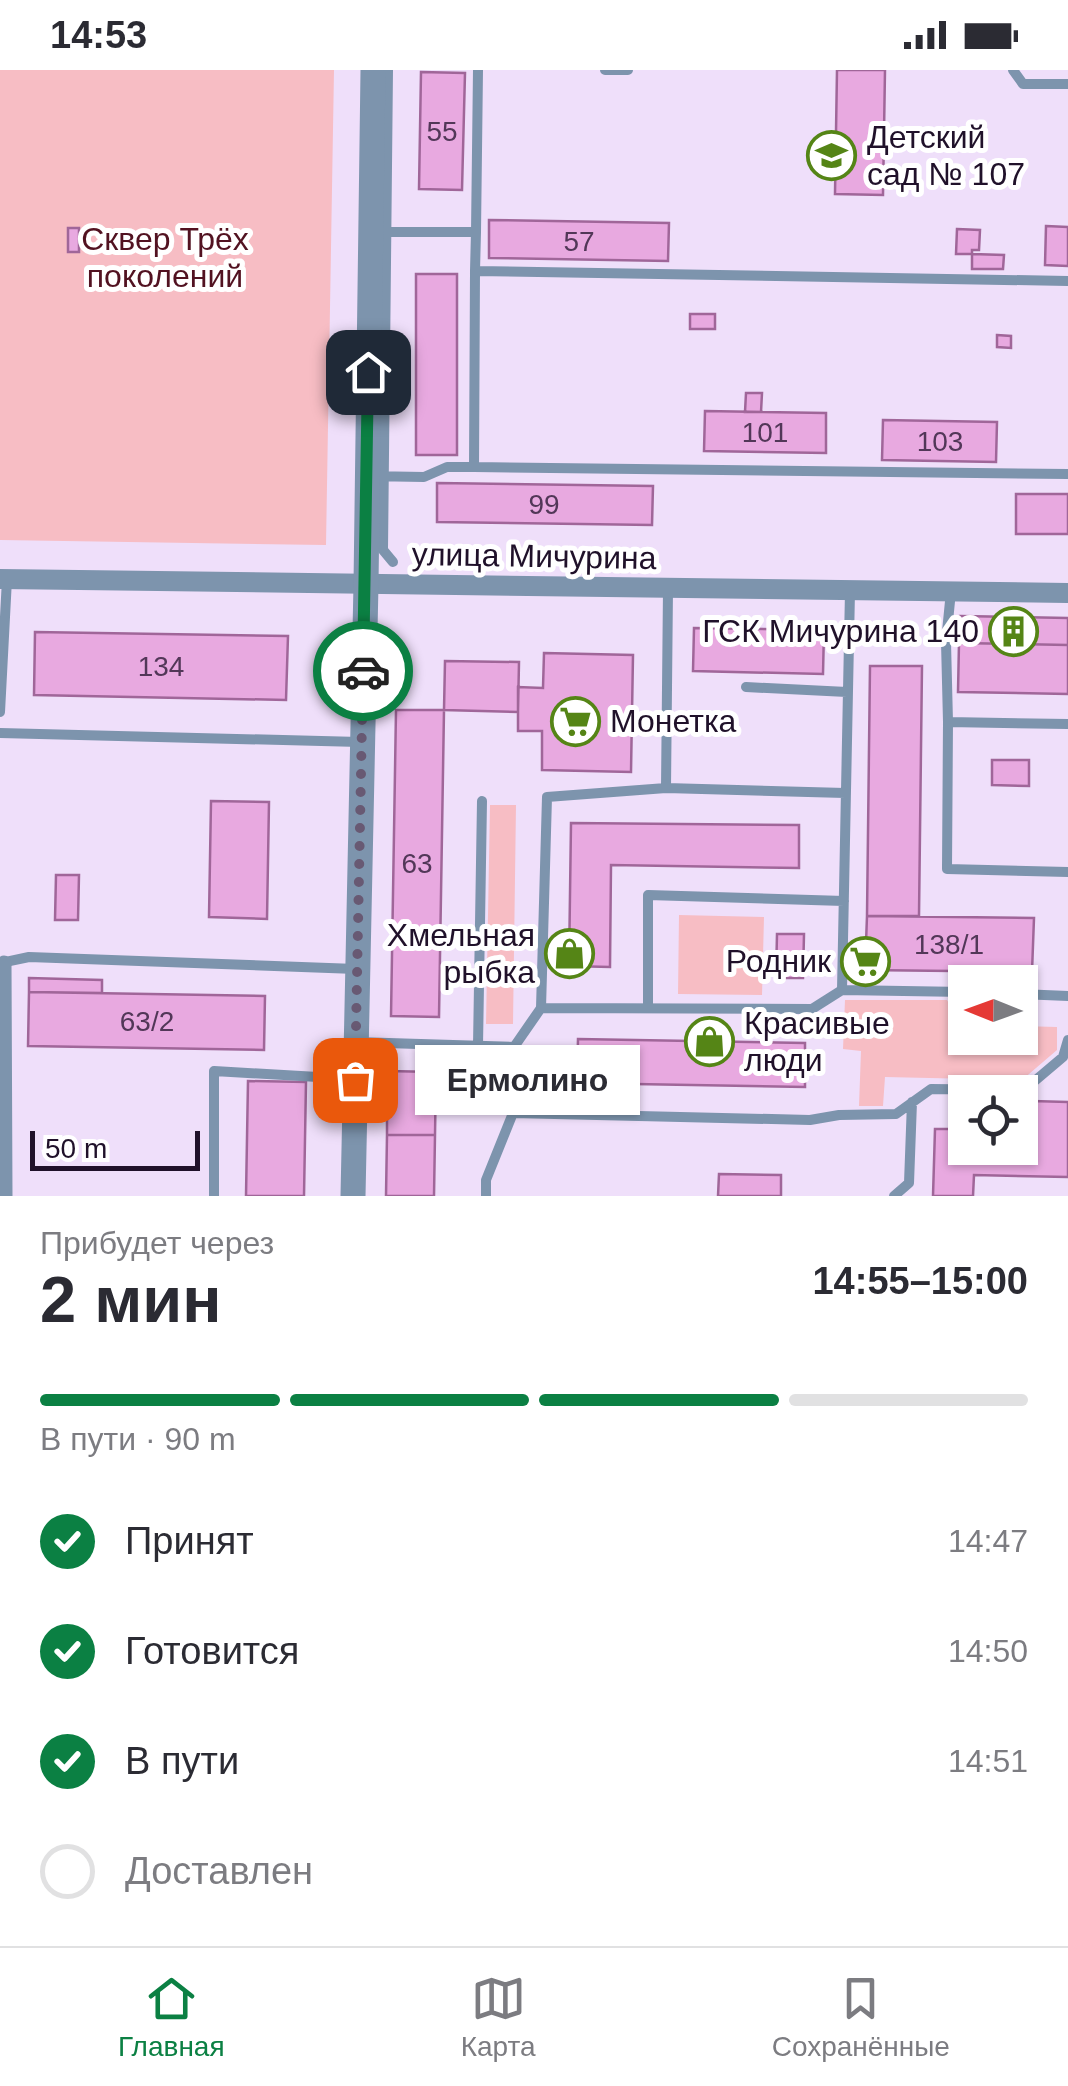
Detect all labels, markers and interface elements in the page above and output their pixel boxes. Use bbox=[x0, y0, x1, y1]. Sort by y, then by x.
text: 14:53 bbox=[50, 14, 147, 56]
house number: 55 bbox=[426, 116, 458, 147]
place label: Детский сад № 107 bbox=[867, 119, 1025, 192]
school or university icon: Детский сад № 107 bbox=[806, 129, 858, 181]
park label: Сквер Трёх поколений bbox=[81, 221, 249, 294]
house number: 57 bbox=[563, 226, 595, 257]
pin bbox=[326, 330, 411, 415]
icon: home bbox=[341, 345, 396, 400]
house number: 101 bbox=[742, 417, 788, 448]
house number: 103 bbox=[917, 426, 963, 457]
house number: 99 bbox=[528, 489, 560, 520]
street label: улица Мичурина bbox=[411, 536, 657, 576]
building icon: ГСК Мичурина 140 bbox=[988, 605, 1040, 657]
place label: ГСК Мичурина 140 bbox=[702, 613, 979, 649]
courier bbox=[313, 621, 413, 721]
icon: car bbox=[336, 644, 391, 699]
house number: 134 bbox=[138, 651, 184, 682]
supermarket icon: Монетка bbox=[549, 695, 601, 747]
place label: Монетка bbox=[610, 703, 737, 739]
house number: 63 bbox=[401, 848, 433, 879]
place label: Хмельная рыбка bbox=[387, 917, 535, 990]
shop icon: Хмельная рыбка bbox=[544, 927, 596, 979]
house number: 138/1 bbox=[914, 929, 984, 960]
supermarket icon: Родник bbox=[840, 935, 892, 987]
place label: Родник bbox=[726, 943, 832, 979]
north arrow bbox=[948, 965, 1038, 1055]
map controls bbox=[948, 965, 1038, 1165]
place label: Красивые люди bbox=[744, 1005, 890, 1078]
house number: 63/2 bbox=[120, 1006, 174, 1037]
shop icon: Красивые люди bbox=[683, 1015, 735, 1067]
pin bbox=[313, 1038, 398, 1123]
callout: Ермолино bbox=[415, 1045, 640, 1115]
icon: bag bbox=[328, 1053, 383, 1108]
text: Ермолино bbox=[447, 1062, 608, 1098]
button: locate bbox=[948, 1075, 1038, 1165]
scale bar bbox=[30, 1126, 200, 1170]
text: 50 m bbox=[45, 1133, 107, 1164]
text: Прибудет через bbox=[40, 1225, 274, 1261]
text: 14:55–15:00 bbox=[812, 1260, 1028, 1302]
text: 2 мин bbox=[40, 1263, 222, 1336]
text: В пути · 90 m bbox=[40, 1421, 236, 1457]
icon: check bbox=[40, 1514, 95, 1569]
text: Принят bbox=[125, 1520, 254, 1562]
text: 14:47 bbox=[948, 1523, 1028, 1559]
icon: check bbox=[40, 1624, 95, 1679]
text: Готовится bbox=[125, 1630, 299, 1672]
text: 14:50 bbox=[948, 1633, 1028, 1669]
icon: check bbox=[40, 1734, 95, 1789]
text: В пути bbox=[125, 1740, 239, 1782]
text: 14:51 bbox=[948, 1743, 1028, 1779]
text: Доставлен bbox=[125, 1850, 313, 1892]
tab: Главная bbox=[118, 1971, 225, 2063]
tab: Карта bbox=[461, 1971, 536, 2063]
tab: Сохранённые bbox=[772, 1971, 950, 2063]

